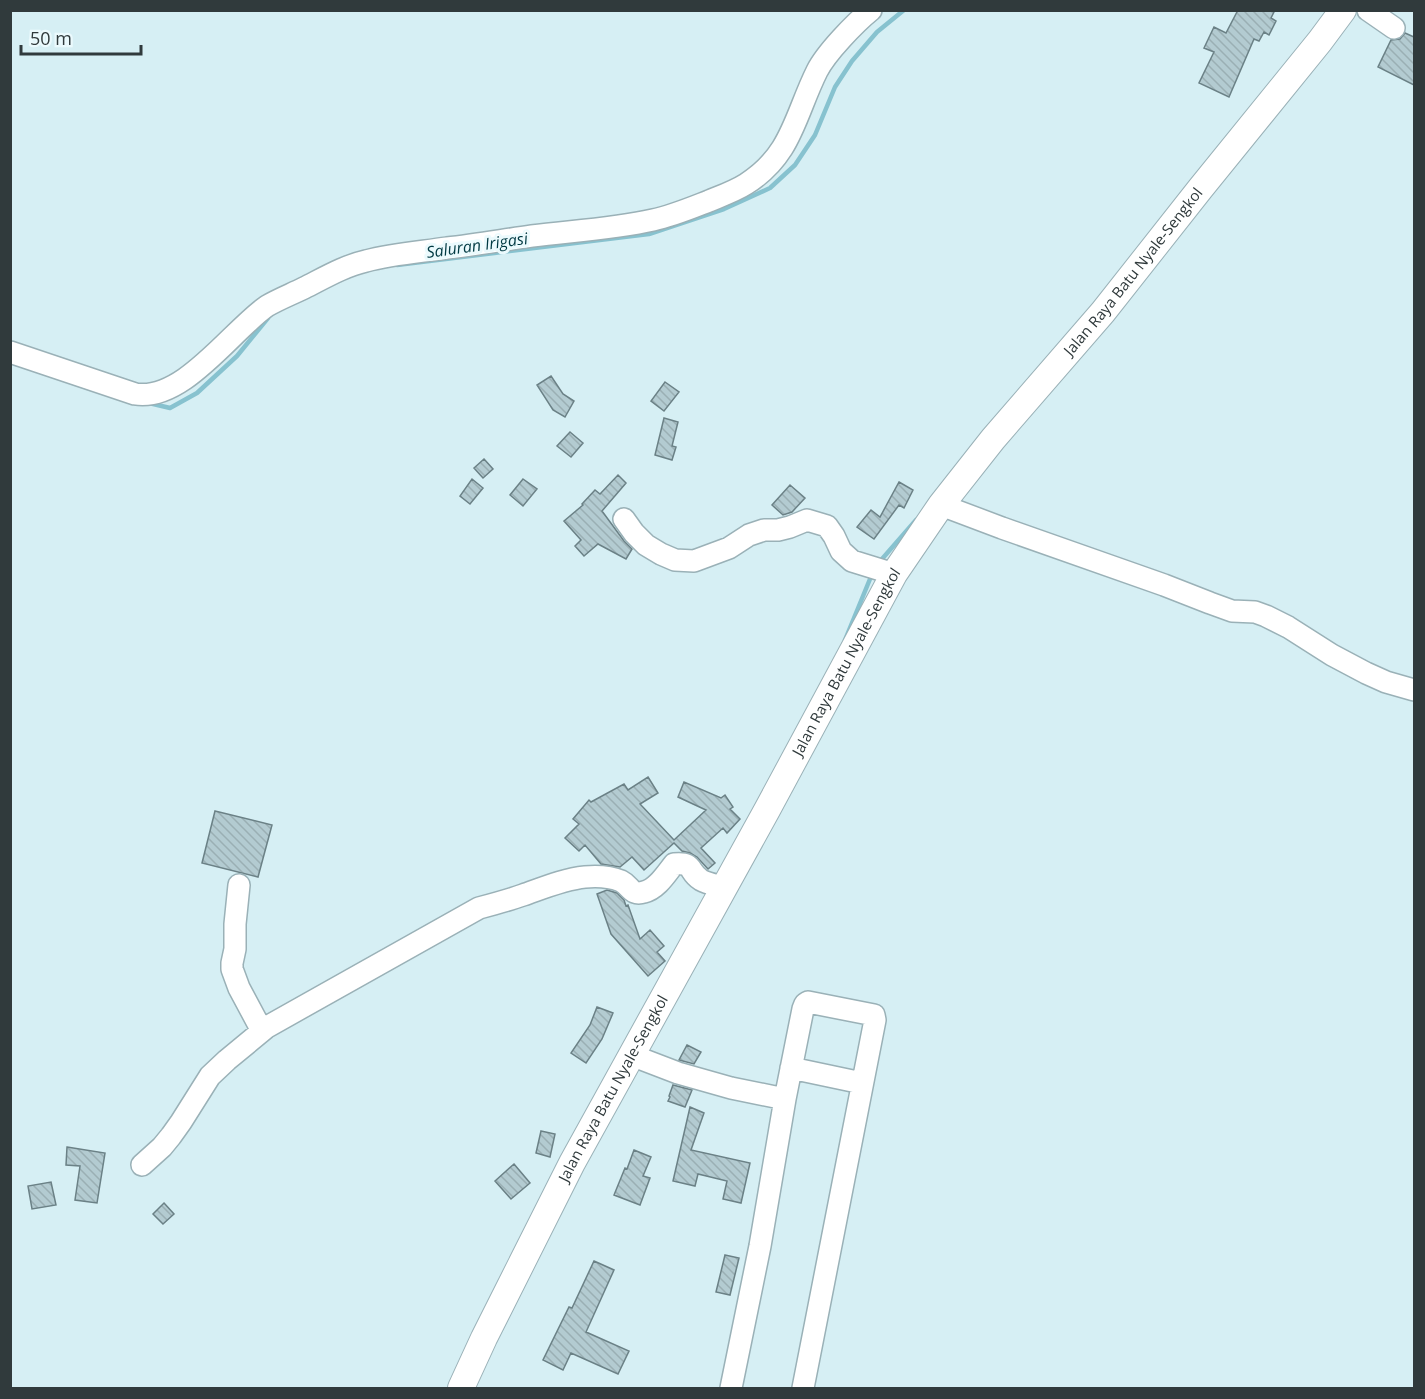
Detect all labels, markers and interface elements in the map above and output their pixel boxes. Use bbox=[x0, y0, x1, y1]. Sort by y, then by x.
scale bar bbox=[21, 18, 141, 56]
text: 50 m bbox=[30, 26, 72, 50]
street label: Jalan Raya Batu Nyale-Sengkol bbox=[1057, 183, 1206, 361]
water label: Saluran Irigasi bbox=[425, 227, 530, 263]
street label: Jalan Raya Batu Nyale-Sengkol bbox=[786, 564, 904, 761]
street label: Jalan Raya Batu Nyale-Sengkol bbox=[552, 991, 672, 1187]

